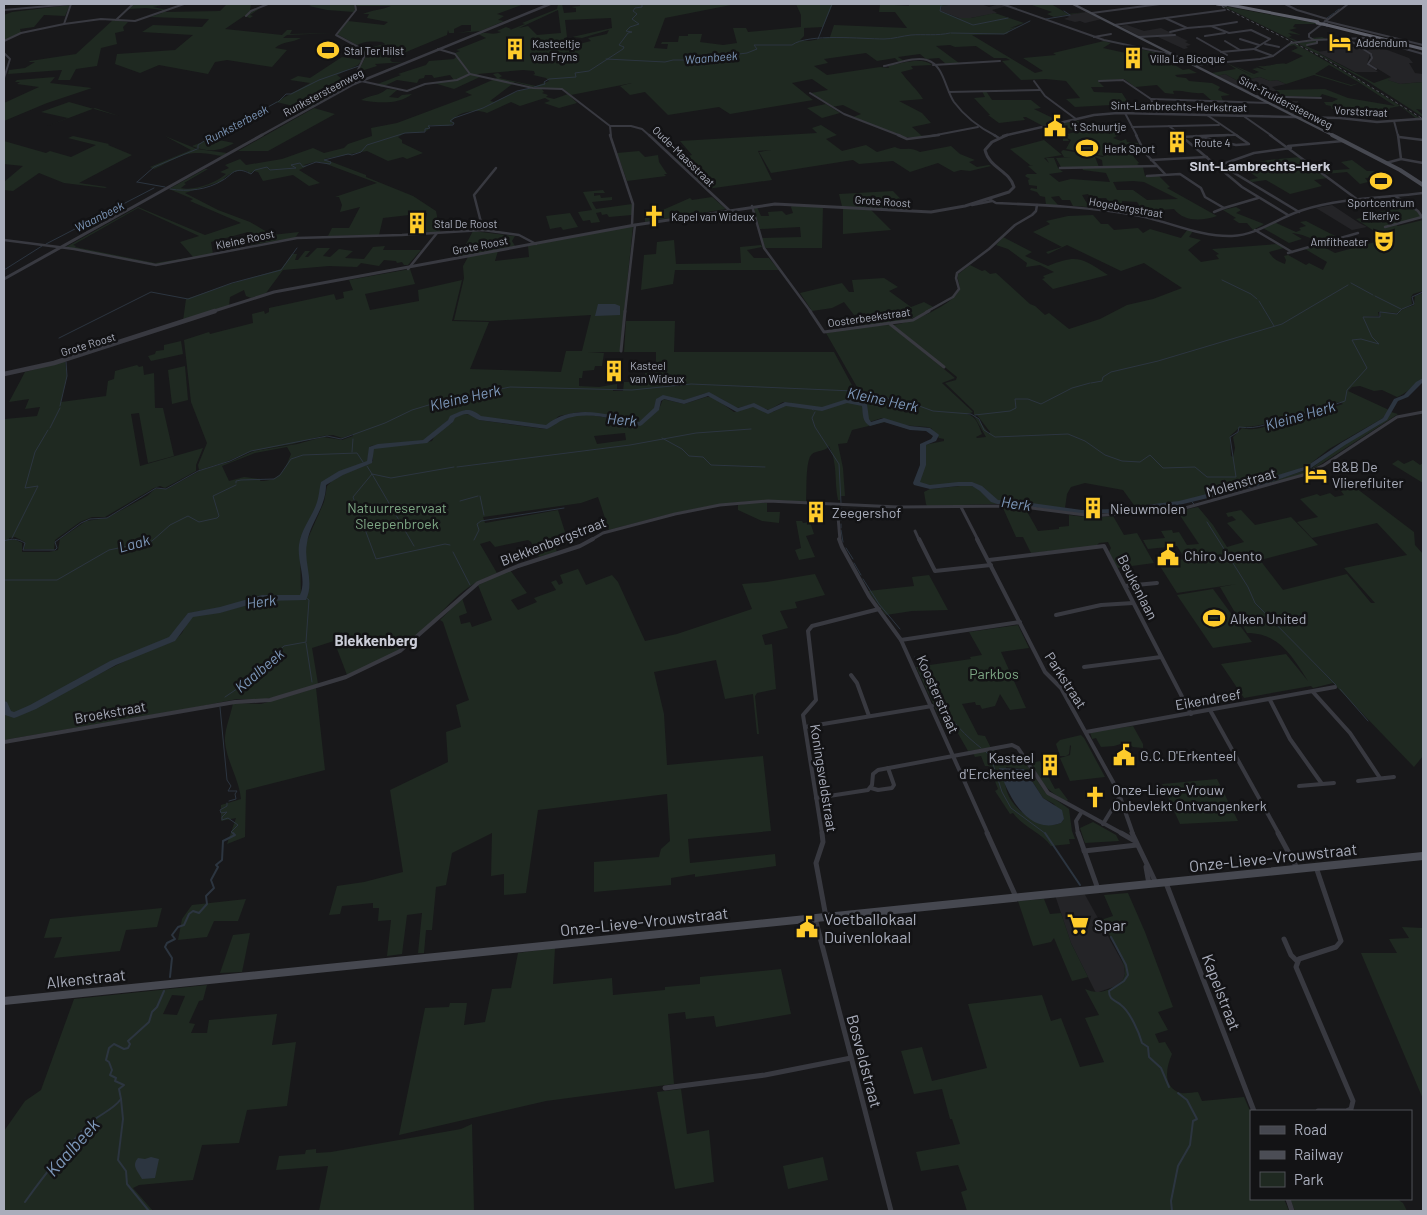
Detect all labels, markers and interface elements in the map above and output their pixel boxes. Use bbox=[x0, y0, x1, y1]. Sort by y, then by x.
hotel icon: Addendum bbox=[1327, 29, 1353, 55]
building icon: Kasteeltje van Fryns bbox=[502, 36, 528, 62]
place label: Addendum bbox=[1356, 36, 1407, 49]
sports icon: Stal Ter Hilst bbox=[315, 37, 341, 63]
place label: Kasteeltje van Fryns bbox=[532, 37, 580, 63]
place label: Stal Ter Hilst bbox=[344, 44, 404, 57]
building icon: Villa La Bicoque bbox=[1120, 45, 1146, 71]
water label: Waanbeek bbox=[684, 48, 738, 66]
place label: Villa La Bicoque bbox=[1150, 52, 1226, 65]
street label: Runkstersteenweg bbox=[281, 65, 365, 119]
street label: Sint-Truidersteenweg bbox=[1237, 73, 1335, 131]
street label: Sint-Lambrechts-Herkstraat bbox=[1111, 98, 1247, 114]
water label: Runksterbeek bbox=[202, 101, 270, 147]
street label: Vorststraat bbox=[1334, 103, 1388, 119]
public building icon: 't Schuurtje bbox=[1042, 113, 1068, 139]
place label: 't Schuurtje bbox=[1072, 120, 1126, 133]
street label: Oude-Maasstraat bbox=[650, 123, 718, 189]
building icon: Route 4 bbox=[1164, 129, 1190, 155]
sports icon: Herk Sport bbox=[1074, 135, 1100, 161]
place label: Route 4 bbox=[1194, 136, 1231, 149]
place label: Herk Sport bbox=[1104, 142, 1155, 155]
district label: Sint-Lambrechts-Herk bbox=[1190, 157, 1331, 174]
sports icon: Sportcentrum Elkerlyc bbox=[1368, 168, 1394, 194]
street label: Grote Roost bbox=[854, 193, 912, 209]
street label: Hogebergstraat bbox=[1088, 194, 1164, 220]
place label: Sportcentrum Elkerlyc bbox=[1348, 196, 1414, 222]
water label: Waanbeek bbox=[72, 198, 126, 234]
church icon: Kapel van Wideux bbox=[641, 203, 667, 229]
building icon: Stal De Roost bbox=[404, 210, 430, 236]
place label: Kapel van Wideux bbox=[671, 210, 754, 223]
place label: Stal De Roost bbox=[434, 217, 498, 230]
street label: Kleine Roost bbox=[214, 226, 276, 252]
theatre icon: Amfitheater bbox=[1371, 228, 1397, 254]
street label: Grote Roost bbox=[451, 233, 509, 257]
place label: Amfitheater bbox=[1311, 235, 1368, 248]
street label: Oosterbeekstraat bbox=[827, 305, 911, 329]
street label: Grote Roost bbox=[59, 330, 117, 358]
building icon: Kasteel van Wideux bbox=[601, 358, 627, 384]
place label: Kasteel van Wideux bbox=[630, 359, 684, 385]
water label: Kleine Herk bbox=[428, 380, 503, 414]
water label: Kleine Herk bbox=[846, 383, 921, 415]
water label: Kleine Herk bbox=[1263, 396, 1338, 434]
water label: Herk bbox=[606, 409, 638, 429]
place label: B&B De Vlierefluiter bbox=[1332, 458, 1404, 491]
hotel icon: B&B De Vlierefluiter bbox=[1303, 461, 1329, 487]
street label: Molenstraat bbox=[1204, 464, 1278, 500]
water label: Herk bbox=[1000, 492, 1033, 514]
building icon: Nieuwmolen bbox=[1080, 495, 1106, 521]
park label: Natuurreservaat Sleepenbroek bbox=[347, 499, 447, 532]
building icon: Zeegershof bbox=[803, 499, 829, 525]
place label: Nieuwmolen bbox=[1110, 500, 1185, 517]
place label: Zeegershof bbox=[832, 504, 901, 521]
street label: Blekkenbergstraat bbox=[498, 513, 608, 569]
water label: Laak bbox=[116, 530, 152, 556]
public building icon: Chiro Joento bbox=[1155, 542, 1181, 568]
place label: Chiro Joento bbox=[1184, 547, 1262, 564]
street label: Beukenlaan bbox=[1114, 552, 1162, 622]
water label: Herk bbox=[245, 590, 278, 612]
sports icon: Alken United bbox=[1201, 605, 1227, 631]
place label: Alken United bbox=[1230, 610, 1306, 627]
district label: Blekkenberg bbox=[334, 631, 418, 649]
water label: Kaalbeek bbox=[231, 644, 288, 696]
street label: Parkstraat bbox=[1042, 649, 1090, 711]
street label: Koosterstraat bbox=[913, 652, 963, 736]
park label: Parkbos bbox=[969, 665, 1019, 682]
street label: Eikendreef bbox=[1174, 685, 1242, 713]
street label: Broekstraat bbox=[73, 697, 147, 727]
street label: Koningsveldstraat bbox=[807, 723, 841, 833]
public building icon: G.C. D'Erkenteel bbox=[1111, 742, 1137, 768]
place label: G.C. D'Erkenteel bbox=[1140, 747, 1236, 764]
place label: Kasteel d'Erckenteel bbox=[959, 749, 1034, 782]
building icon: Kasteel d'Erckenteel bbox=[1037, 752, 1063, 778]
place label: Onze-Lieve-Vrouw Onbevlekt Ontvangenkerk bbox=[1112, 781, 1267, 814]
church icon: Onze-Lieve-Vrouw Onbevlekt Ontvangenkerk bbox=[1082, 784, 1108, 810]
street label: Onze-Lieve-Vrouwstraat bbox=[1188, 839, 1358, 875]
street label: Onze-Lieve-Vrouwstraat bbox=[559, 903, 729, 939]
place label: Voetballokaal Duivenlokaal bbox=[824, 909, 917, 946]
supermarket icon: Spar bbox=[1065, 911, 1091, 937]
public building icon: Voetballokaal Duivenlokaal bbox=[794, 914, 820, 940]
place label: Spar bbox=[1094, 915, 1126, 934]
street label: Kapelstraat bbox=[1199, 951, 1245, 1033]
street label: Alkenstraat bbox=[45, 964, 127, 992]
street label: Bosveldstraat bbox=[843, 1012, 887, 1110]
legend bbox=[1250, 1110, 1412, 1200]
water label: Kaalbeek bbox=[40, 1113, 104, 1180]
text: Road bbox=[1294, 1120, 1327, 1138]
text: Railway bbox=[1294, 1145, 1343, 1163]
text: Park bbox=[1294, 1170, 1324, 1188]

